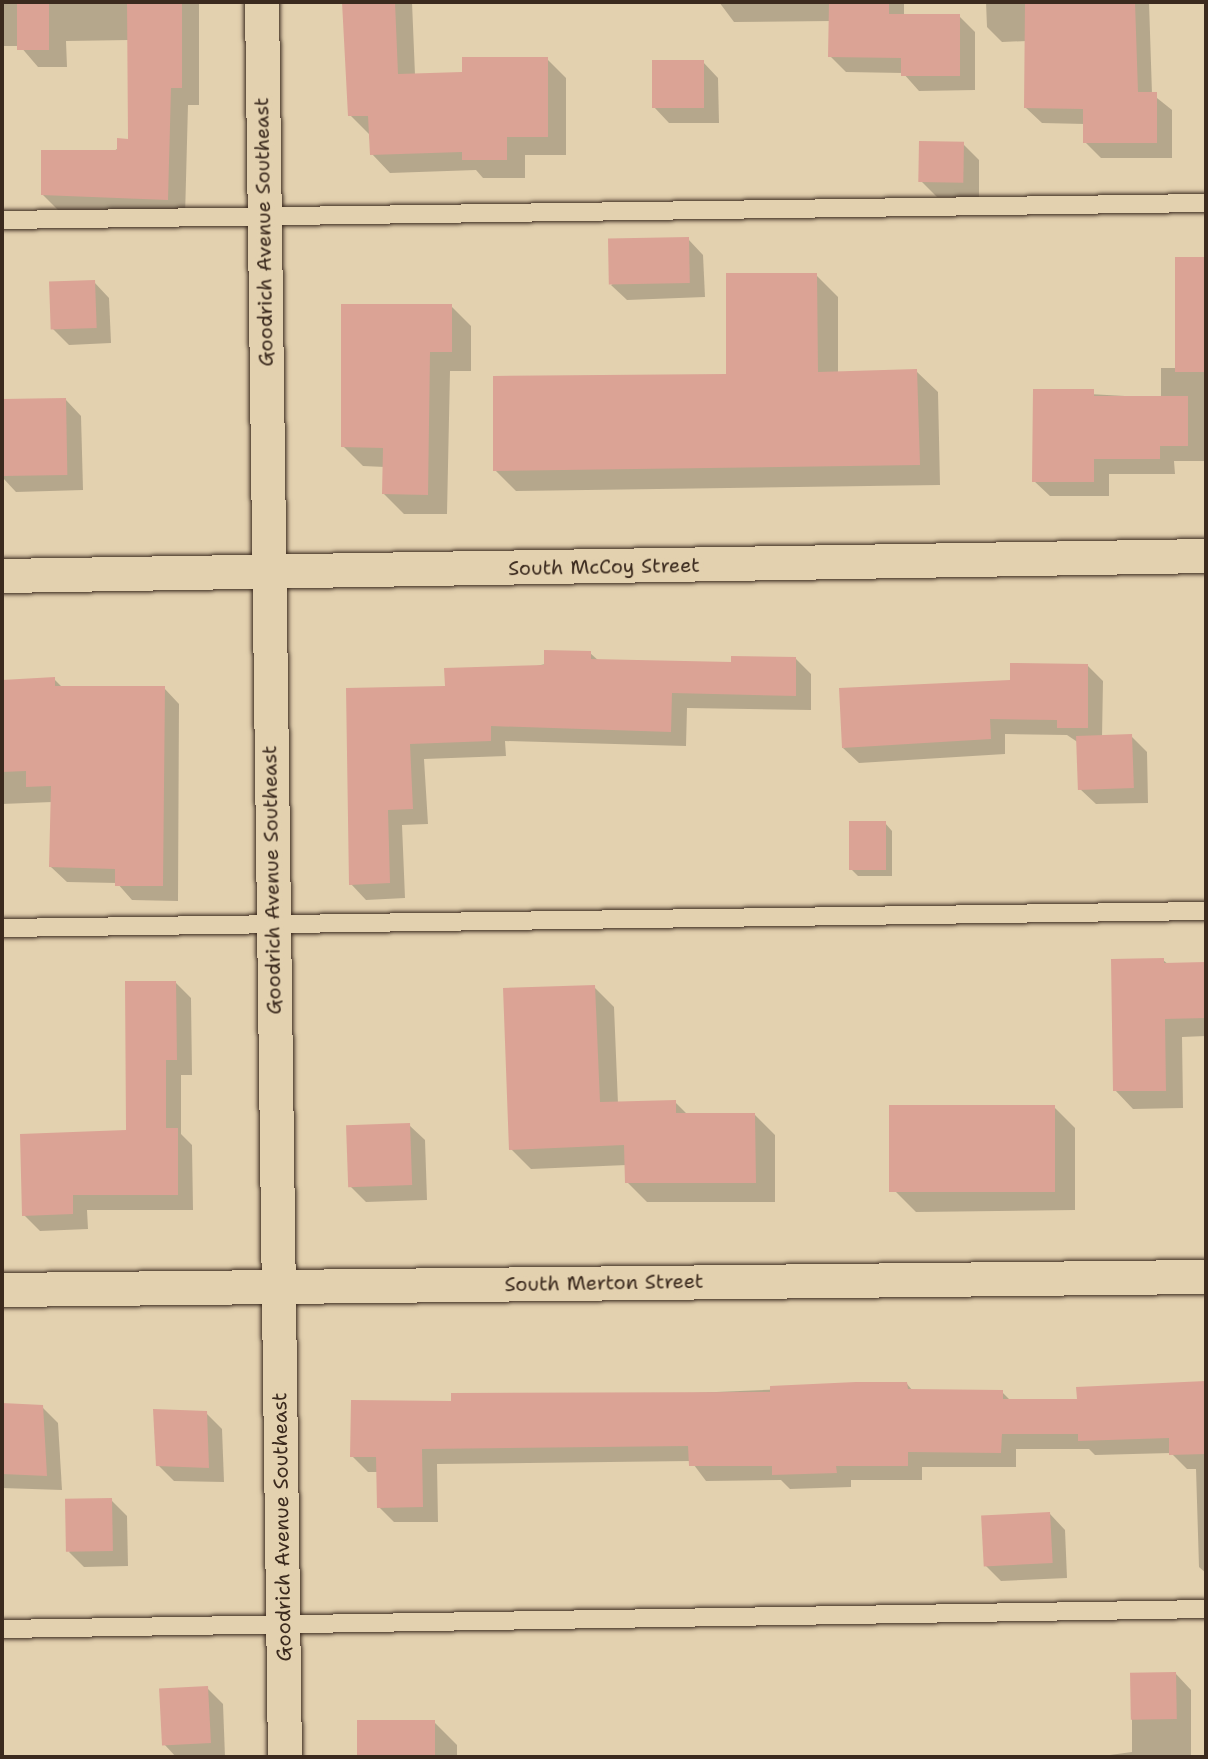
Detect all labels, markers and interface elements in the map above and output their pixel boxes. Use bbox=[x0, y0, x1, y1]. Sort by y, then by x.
street label: Goodrich Avenue Southeast bbox=[250, 97, 278, 367]
street label: South McCoy Street bbox=[508, 553, 700, 581]
street label: Goodrich Avenue Southeast bbox=[258, 745, 286, 1015]
street label: South Merton Street bbox=[504, 1269, 704, 1297]
street label: Goodrich Avenue Southeast bbox=[268, 1392, 296, 1662]

